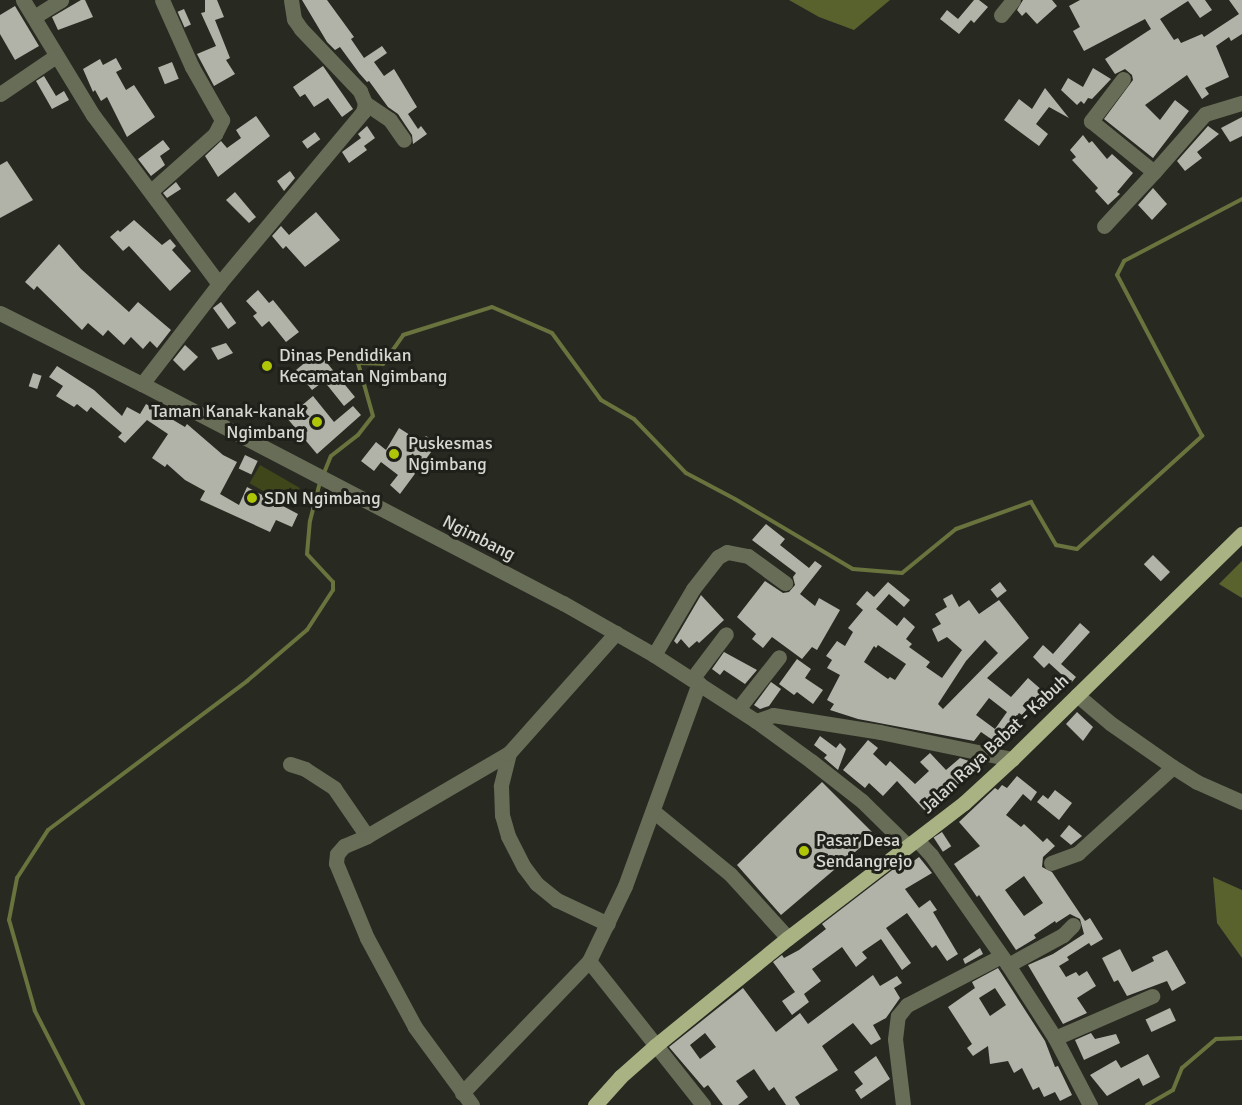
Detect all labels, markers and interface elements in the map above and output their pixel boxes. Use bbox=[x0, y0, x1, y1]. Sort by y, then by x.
place label: Dinas Pendidikan Kecamatan Ngimbang bbox=[279, 345, 447, 388]
marker: Dinas Pendidikan Kecamatan Ngimbang bbox=[260, 359, 274, 373]
place label: Taman Kanak-kanak Ngimbang bbox=[151, 401, 305, 444]
marker: Taman Kanak-kanak Ngimbang bbox=[310, 415, 324, 429]
place label: Puskesmas Ngimbang bbox=[408, 433, 493, 476]
marker: Puskesmas Ngimbang bbox=[385, 445, 403, 463]
place label: SDN Ngimbang bbox=[264, 487, 381, 509]
marker: SDN Ngimbang bbox=[245, 491, 259, 505]
street label: Ngimbang bbox=[439, 510, 519, 566]
street label: Jalan Raya Babat - Kabuh bbox=[917, 670, 1073, 818]
place label: Pasar Desa Sendangrejo bbox=[816, 830, 912, 872]
marker: Pasar Desa Sendangrejo bbox=[797, 844, 811, 858]

